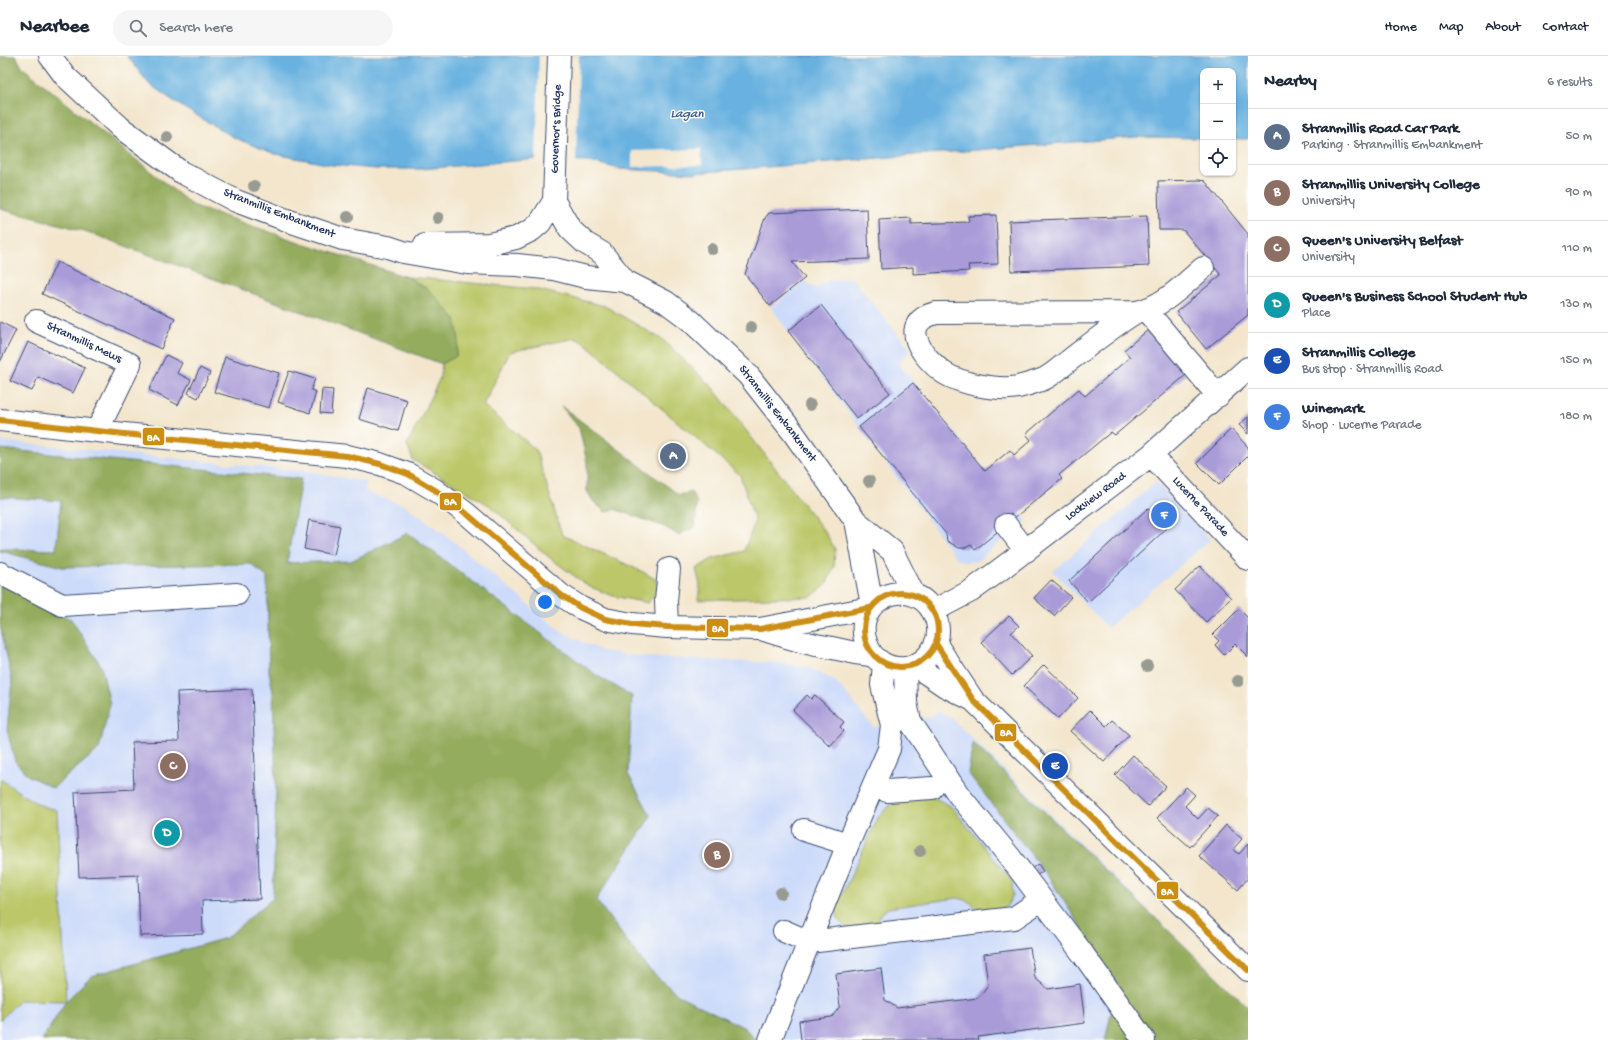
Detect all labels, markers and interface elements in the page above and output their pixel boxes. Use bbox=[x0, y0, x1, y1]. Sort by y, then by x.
search box bbox=[113, 10, 393, 46]
text: Nearbee bbox=[20, 16, 89, 39]
icon: search bbox=[127, 17, 149, 39]
text: Search here bbox=[159, 19, 233, 37]
text: Home bbox=[1385, 19, 1417, 36]
text: Map bbox=[1439, 19, 1463, 36]
text: About bbox=[1485, 19, 1521, 36]
text: Contact bbox=[1543, 19, 1588, 36]
map controls bbox=[1200, 68, 1236, 176]
button: + bbox=[1200, 68, 1236, 104]
text: Nearby bbox=[1264, 72, 1317, 92]
text: 6 results bbox=[1547, 75, 1592, 90]
street label: Governor's Bridge bbox=[548, 83, 566, 174]
button: − bbox=[1200, 104, 1236, 140]
water label: Lagan bbox=[671, 107, 704, 122]
text: Stranmillis Road Car Park bbox=[1302, 120, 1459, 138]
text: A bbox=[1273, 129, 1281, 144]
text: 50 m bbox=[1565, 129, 1592, 144]
text: Parking · Stranmillis Embankment bbox=[1302, 138, 1482, 153]
button: locate bbox=[1200, 140, 1236, 176]
text: Stranmillis University College bbox=[1302, 176, 1480, 194]
text: B bbox=[1274, 185, 1280, 200]
text: 90 m bbox=[1566, 185, 1592, 200]
street label: Stranmillis Embankment bbox=[221, 186, 338, 242]
text: University bbox=[1302, 194, 1355, 209]
text: Queen's University Belfast bbox=[1302, 232, 1462, 250]
text: C bbox=[1273, 241, 1281, 256]
text: 110 m bbox=[1562, 241, 1592, 256]
text: University bbox=[1302, 250, 1355, 265]
text: Queen's Business School Student Hub bbox=[1302, 288, 1527, 306]
text: D bbox=[1273, 297, 1281, 312]
text: 130 m bbox=[1560, 297, 1592, 312]
text: Place bbox=[1302, 306, 1330, 321]
street label: Stranmillis Mews bbox=[44, 319, 124, 367]
text: Stranmillis College bbox=[1302, 344, 1415, 362]
text: E bbox=[1273, 353, 1281, 368]
text: 150 m bbox=[1560, 353, 1592, 368]
text: Bus stop · Stranmillis Road bbox=[1302, 362, 1442, 377]
street label: Stranmillis Embankment bbox=[735, 363, 820, 466]
text: Winemark bbox=[1302, 400, 1364, 418]
text: F bbox=[1274, 409, 1280, 424]
text: 180 m bbox=[1560, 409, 1592, 424]
text: Shop · Lucerne Parade bbox=[1302, 418, 1422, 433]
line badge: 8A bbox=[142, 427, 165, 446]
text: 8A bbox=[147, 433, 161, 445]
pin: A bbox=[660, 441, 686, 471]
street label: Lockview Road bbox=[1063, 469, 1130, 524]
street label: Lucerne Parade bbox=[1169, 474, 1232, 540]
line badge: 8A bbox=[439, 492, 462, 511]
text: 8A bbox=[444, 497, 458, 509]
pin: F bbox=[1151, 500, 1177, 530]
your location bbox=[535, 592, 555, 612]
line badge: 8A bbox=[706, 618, 729, 638]
text: 8A bbox=[712, 624, 726, 636]
line badge: 8A bbox=[994, 723, 1017, 742]
text: 8A bbox=[1000, 728, 1014, 740]
pin: C bbox=[160, 751, 186, 781]
pin: E bbox=[1042, 751, 1068, 781]
pin: D bbox=[154, 818, 180, 848]
pin: B bbox=[704, 840, 730, 870]
line badge: 8A bbox=[1156, 881, 1179, 900]
text: 8A bbox=[1161, 887, 1175, 899]

